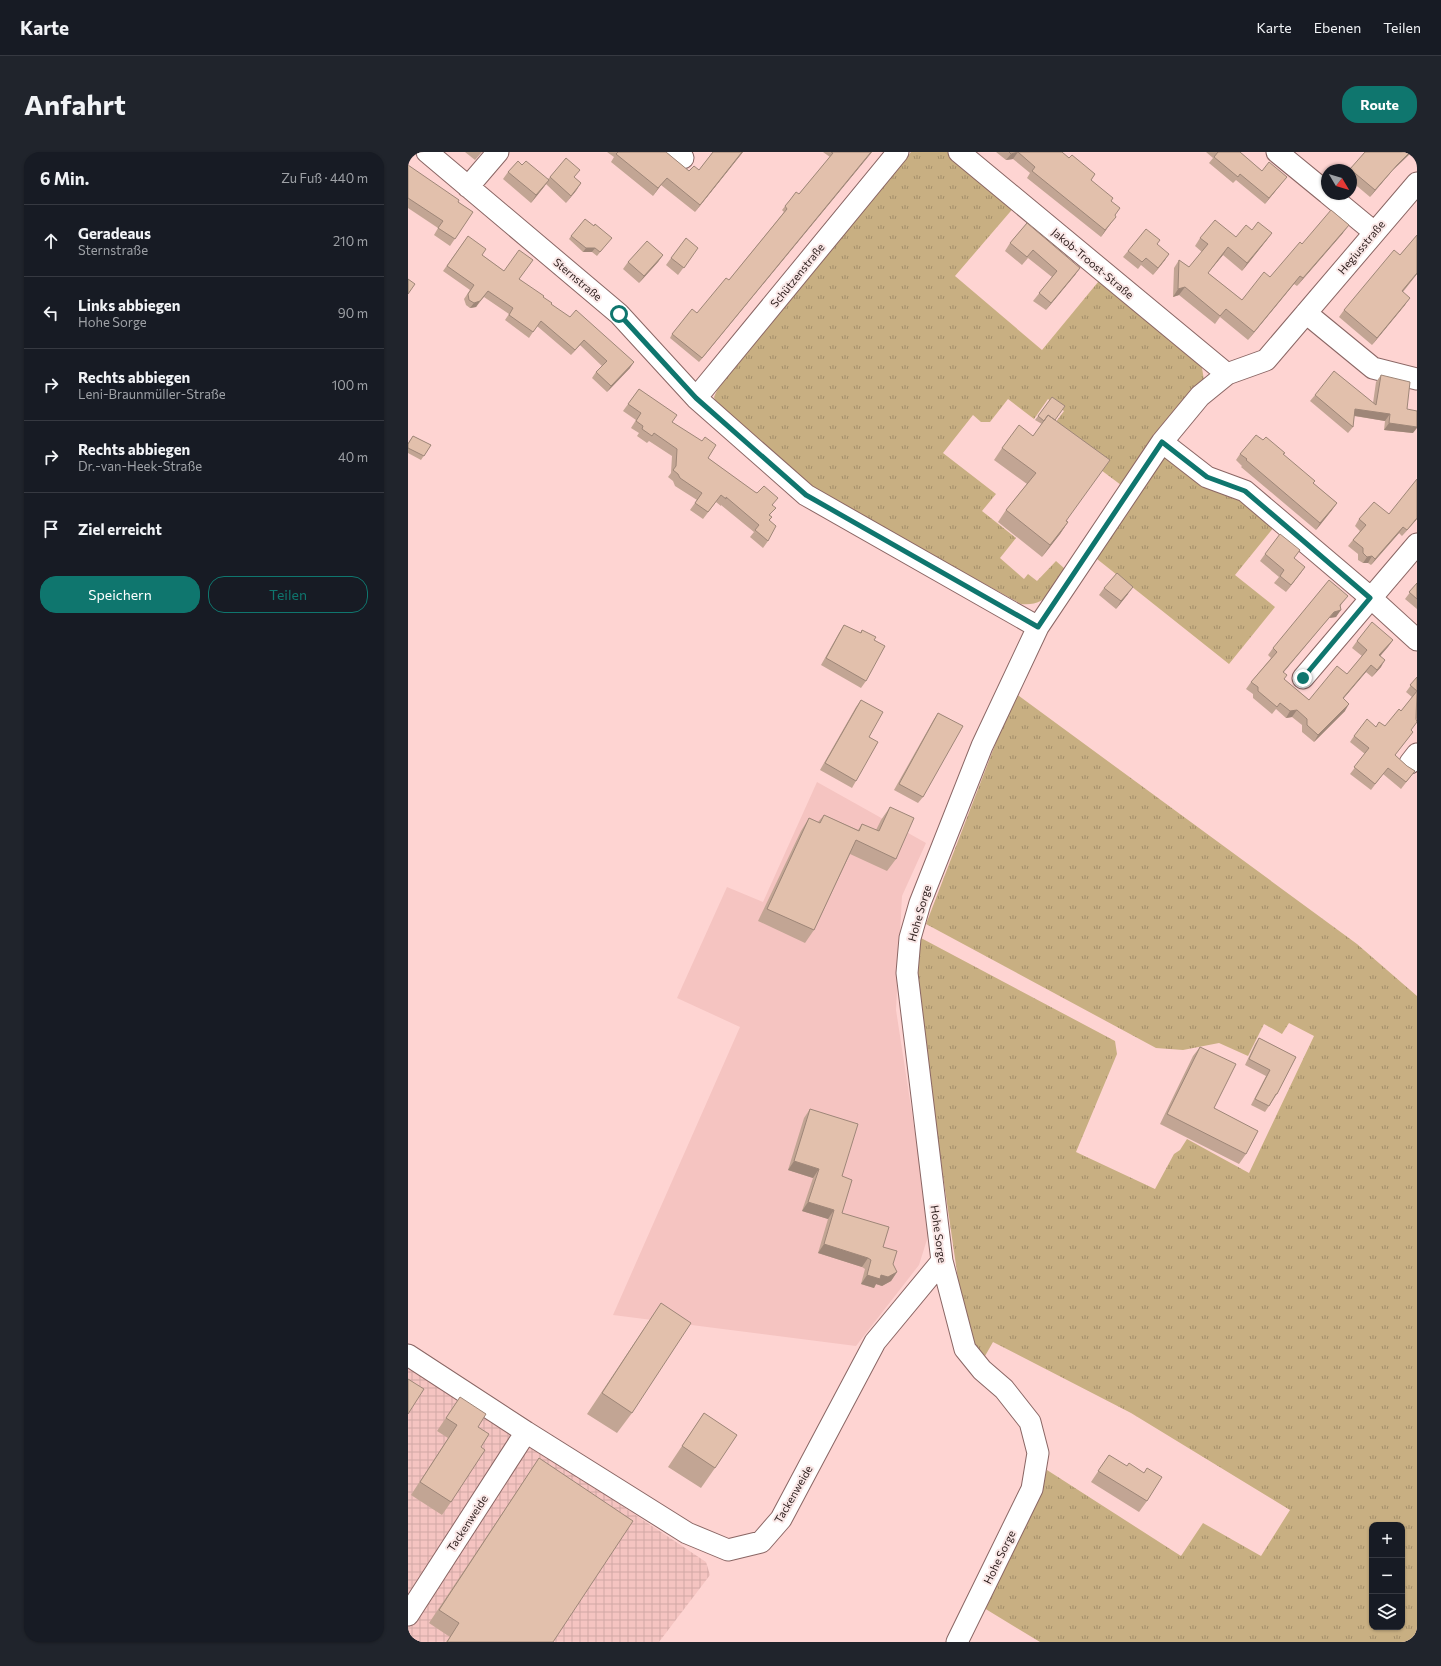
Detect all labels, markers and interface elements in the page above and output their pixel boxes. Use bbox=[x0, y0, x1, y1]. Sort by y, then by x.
text: Karte bbox=[20, 16, 69, 39]
text: Karte bbox=[1256, 19, 1292, 36]
text: Ebenen bbox=[1314, 19, 1361, 36]
text: Teilen bbox=[1383, 19, 1421, 36]
button: Route bbox=[1342, 86, 1417, 123]
text: Anfahrt bbox=[24, 87, 126, 121]
north arrow bbox=[1321, 164, 1357, 200]
text: 6 Min. bbox=[40, 168, 89, 189]
text: Zu Fuß · 440 m bbox=[281, 170, 368, 186]
street label: Hegiusstraße bbox=[1335, 217, 1387, 276]
text: Geradeaus bbox=[78, 224, 151, 242]
street label: Jakob-Troost-Straße bbox=[1049, 225, 1137, 302]
icon: ahead bbox=[40, 230, 62, 252]
text: 210 m bbox=[333, 233, 368, 249]
street label: Schützenstraße bbox=[767, 240, 827, 310]
text: Sternstraße bbox=[78, 242, 148, 258]
street label: Sternstraße bbox=[551, 255, 605, 303]
text: Links abbiegen bbox=[78, 296, 180, 314]
icon: left bbox=[40, 302, 62, 324]
text: 90 m bbox=[338, 305, 368, 321]
route start bbox=[610, 305, 628, 323]
text: Hohe Sorge bbox=[78, 314, 147, 330]
text: Rechts abbiegen bbox=[78, 368, 190, 386]
icon: right bbox=[40, 374, 62, 396]
text: 100 m bbox=[332, 377, 368, 393]
text: Leni-Braunmüller-Straße bbox=[78, 386, 226, 402]
text: Rechts abbiegen bbox=[78, 440, 190, 458]
icon: right bbox=[40, 446, 62, 468]
text: 40 m bbox=[338, 449, 368, 465]
text: Dr.-van-Heek-Straße bbox=[78, 458, 202, 474]
icon: arrive bbox=[40, 518, 62, 540]
text: Ziel erreicht bbox=[78, 520, 162, 538]
button: Speichern bbox=[40, 576, 200, 613]
button: Teilen bbox=[208, 576, 368, 613]
route end bbox=[1294, 669, 1312, 687]
street label: Hohe Sorge bbox=[905, 883, 933, 943]
street label: Hohe Sorge bbox=[929, 1204, 950, 1264]
street label: Tackenweide bbox=[771, 1463, 815, 1525]
street label: Tackenweide bbox=[444, 1492, 490, 1554]
map controls bbox=[1369, 1522, 1405, 1630]
button: + bbox=[1369, 1522, 1405, 1558]
street label: Hohe Sorge bbox=[980, 1528, 1018, 1586]
button: − bbox=[1369, 1558, 1405, 1594]
button: layers bbox=[1369, 1594, 1405, 1630]

